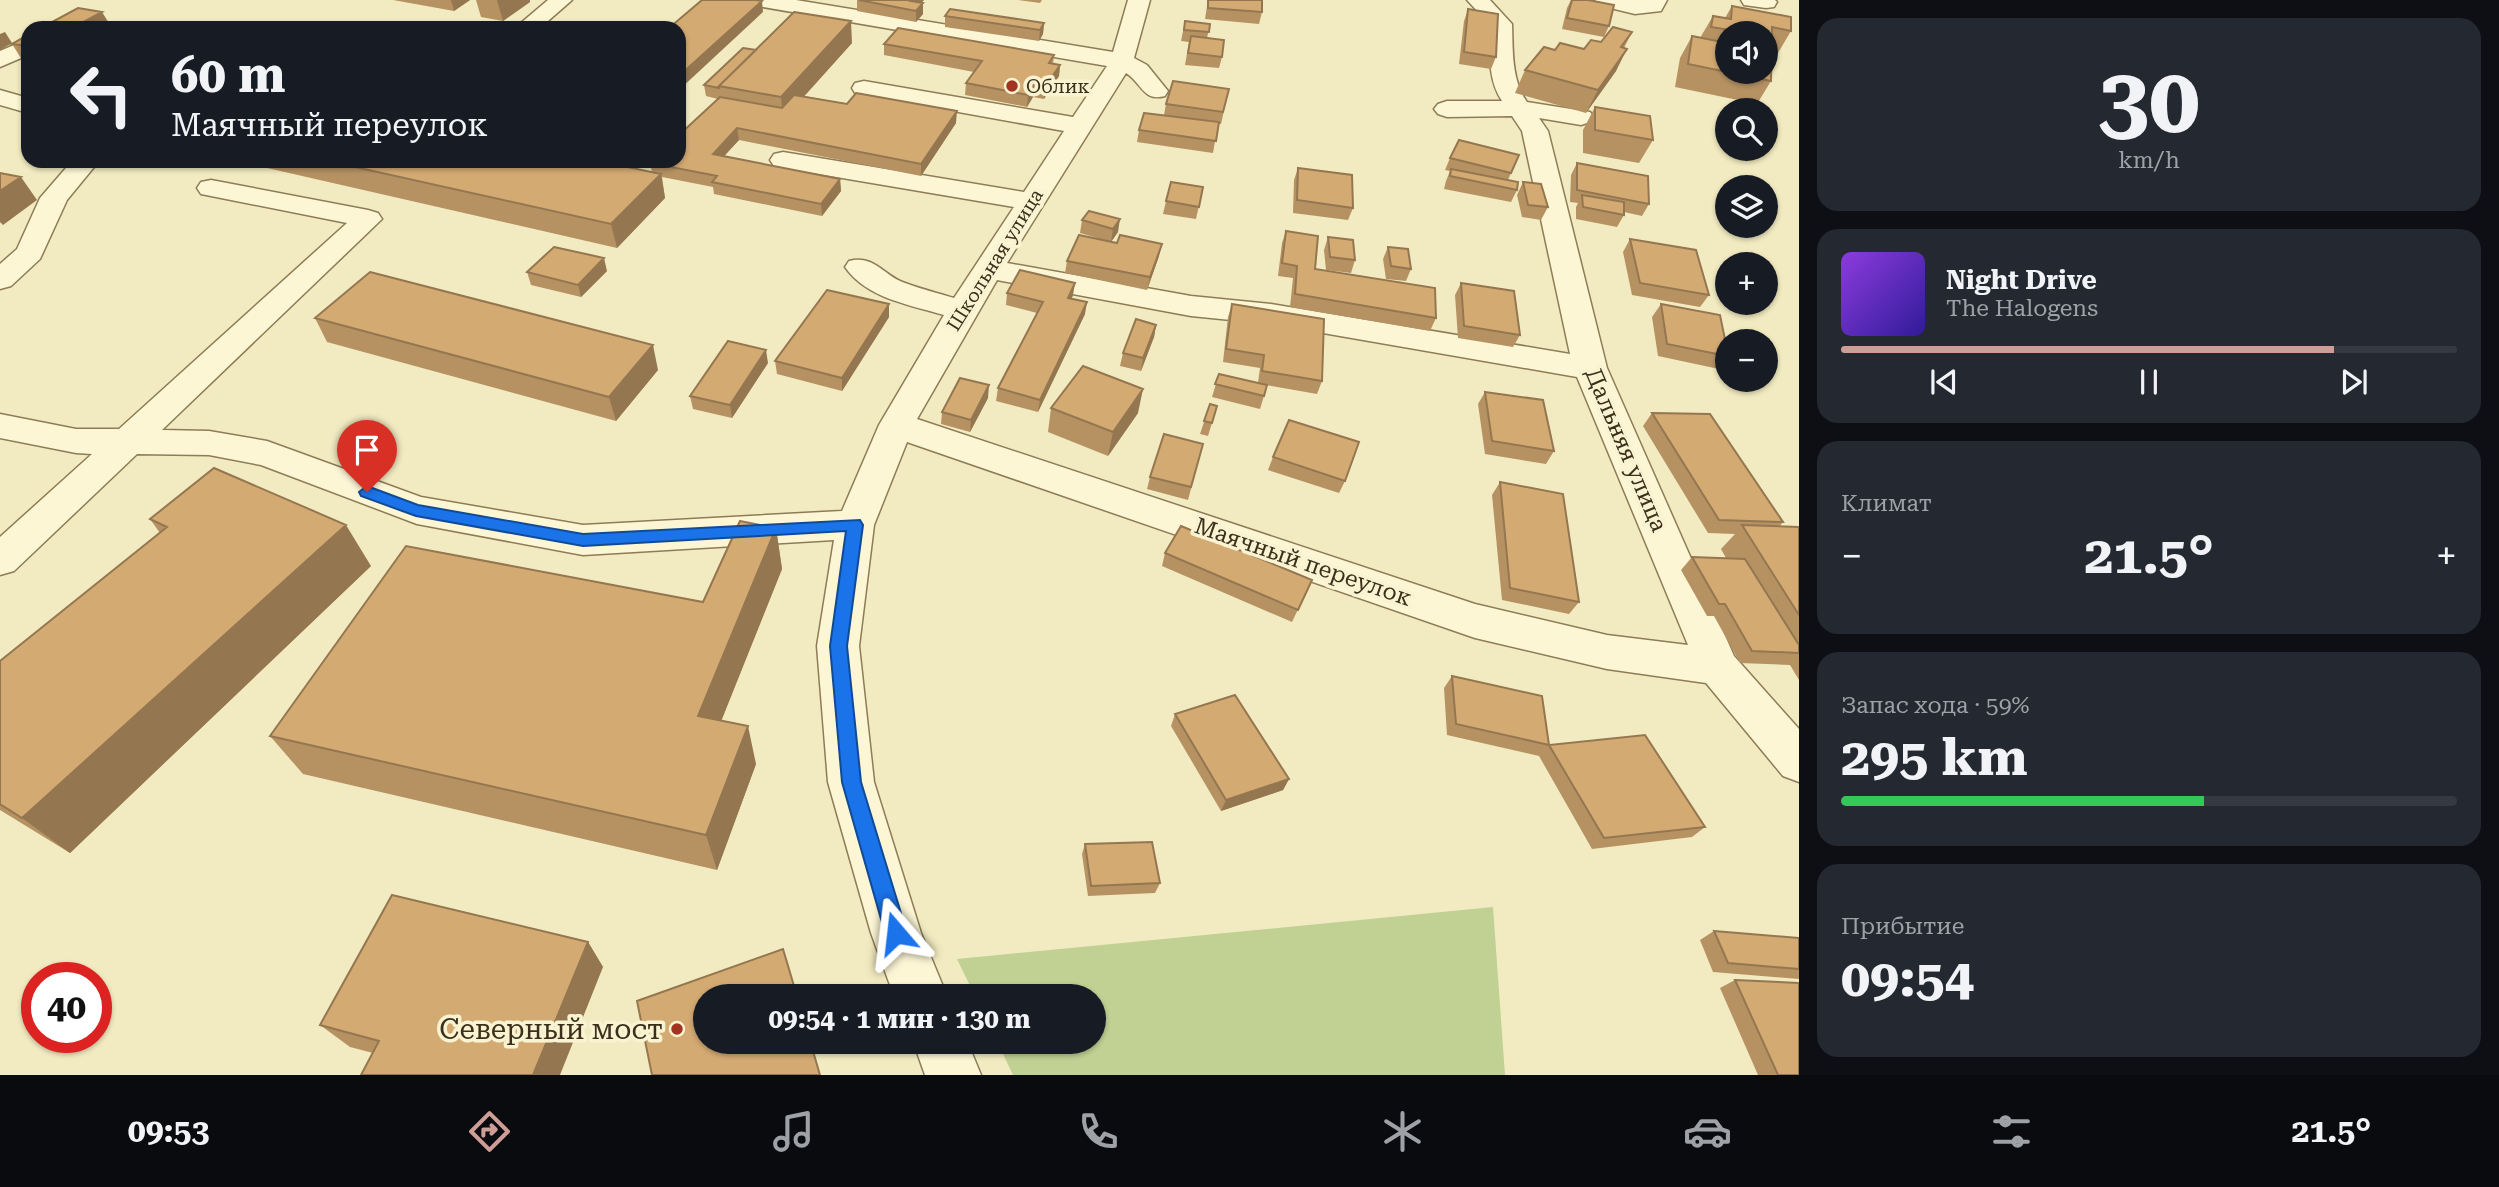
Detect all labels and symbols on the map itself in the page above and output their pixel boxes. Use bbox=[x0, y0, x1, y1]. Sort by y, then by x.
place label: Облик bbox=[1026, 75, 1090, 98]
marker: Облик bbox=[1004, 78, 1020, 94]
street label: Школьная улица bbox=[942, 184, 1048, 335]
street label: Дальняя улица bbox=[1579, 364, 1673, 536]
pin bbox=[337, 420, 397, 492]
street label: Маячный переулок bbox=[1191, 512, 1415, 612]
position arrow bbox=[859, 896, 933, 970]
speed limit sign: 40 bbox=[21, 962, 112, 1053]
place label: Северный мост bbox=[439, 1013, 663, 1046]
marker: Северный мост bbox=[669, 1021, 685, 1037]

